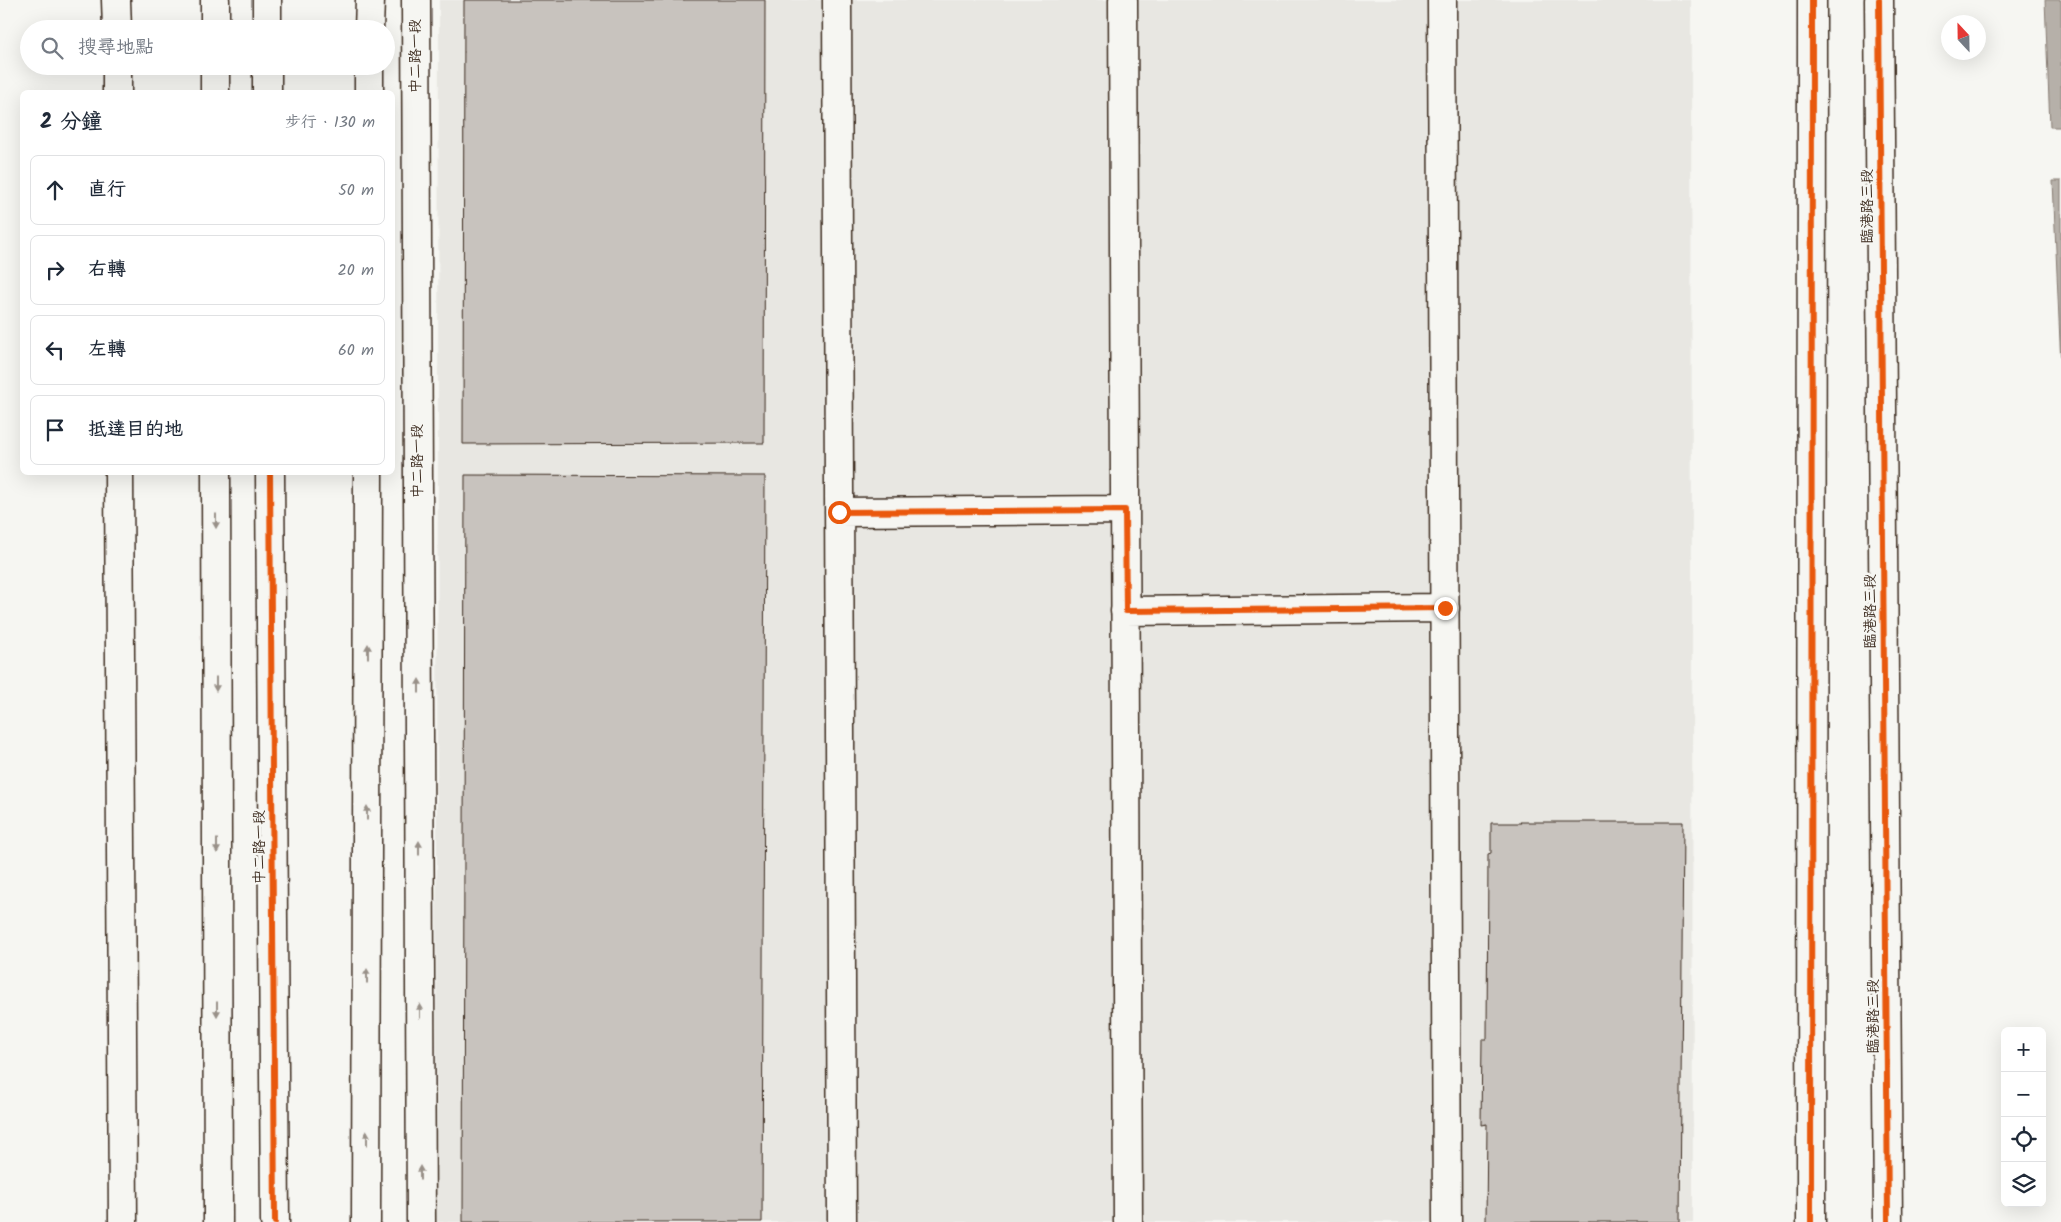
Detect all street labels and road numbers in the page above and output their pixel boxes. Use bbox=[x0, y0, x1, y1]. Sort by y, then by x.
street label: 中二路一段 bbox=[404, 18, 428, 94]
street label: 臨港路三段 bbox=[1856, 168, 1880, 244]
street label: 中二路一段 bbox=[406, 423, 430, 499]
street label: 臨港路三段 bbox=[1859, 573, 1883, 649]
street label: 中二路一段 bbox=[248, 809, 272, 885]
street label: 臨港路三段 bbox=[1862, 978, 1886, 1054]

